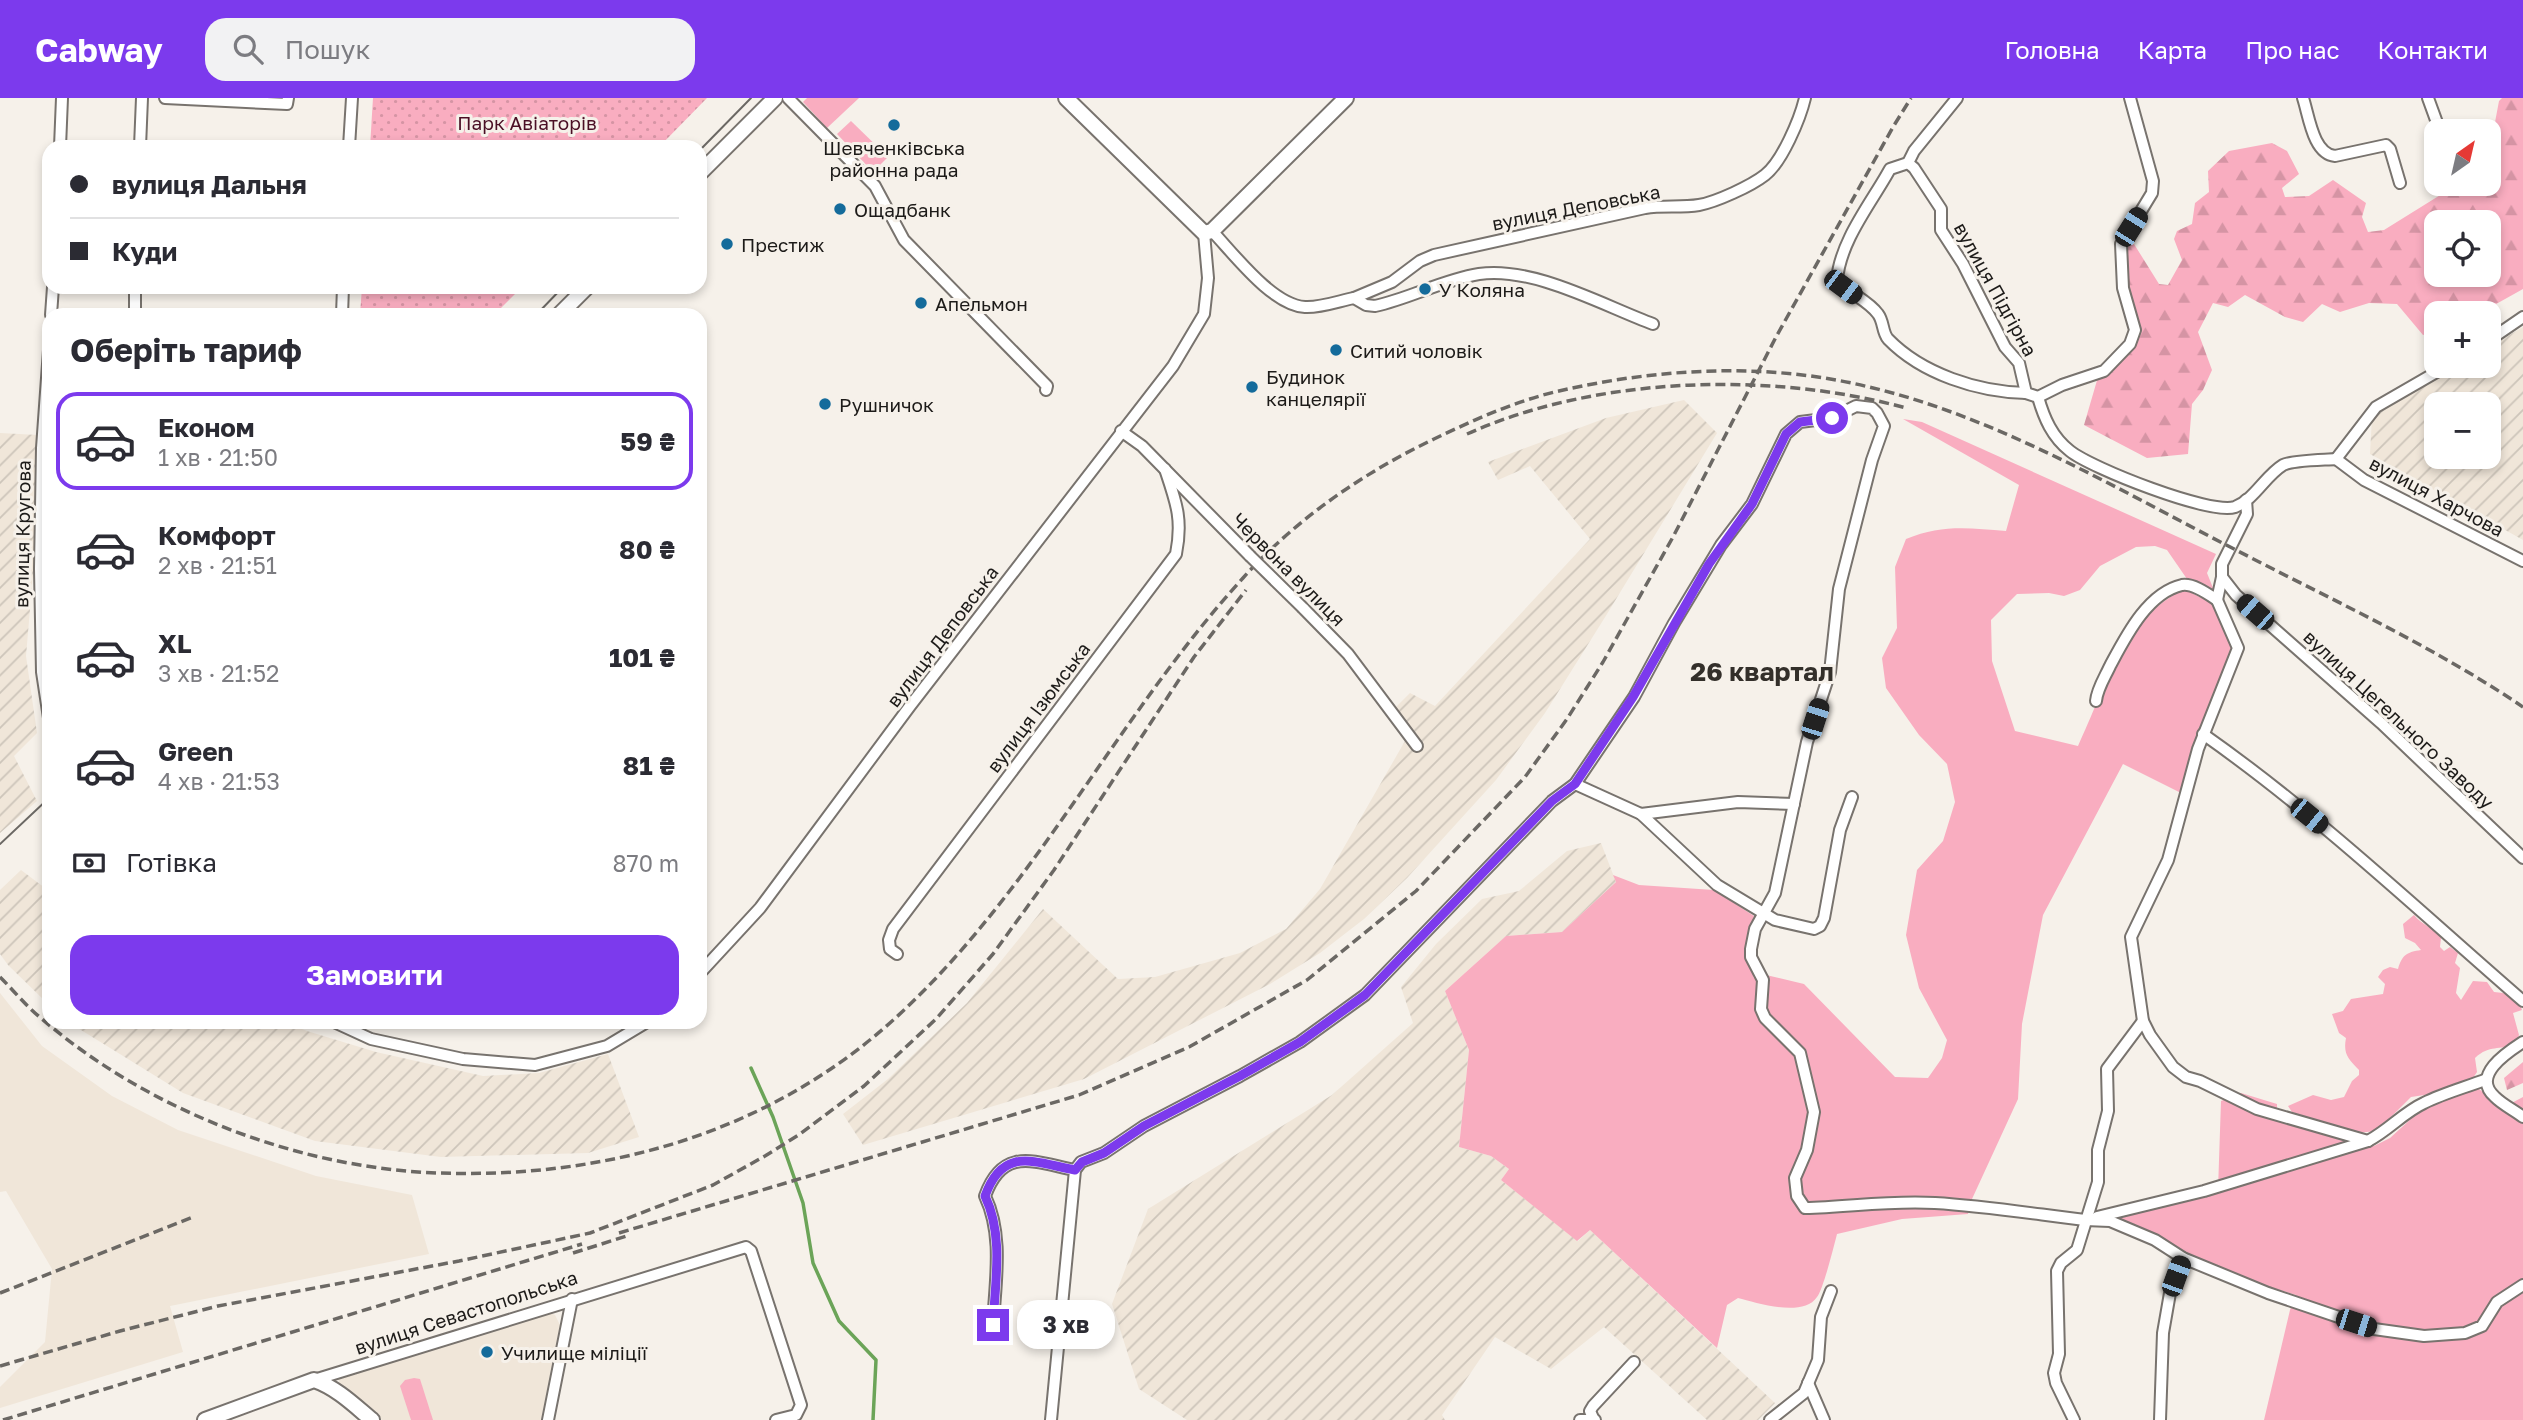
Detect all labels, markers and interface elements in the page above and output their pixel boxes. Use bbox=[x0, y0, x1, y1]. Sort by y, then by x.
search box bbox=[205, 18, 695, 81]
text: Cabway bbox=[35, 30, 163, 69]
icon: search bbox=[229, 30, 267, 68]
text: Пошук bbox=[285, 34, 370, 65]
text: Головна bbox=[2004, 35, 2100, 64]
text: Карта bbox=[2138, 35, 2207, 64]
text: Про нас bbox=[2245, 35, 2340, 64]
text: Контакти bbox=[2378, 35, 2488, 64]
park label: Парк Авіаторів bbox=[457, 111, 597, 134]
marker: Шевченківська районна рада bbox=[886, 117, 902, 133]
north arrow bbox=[2424, 119, 2501, 196]
map controls bbox=[2424, 119, 2501, 469]
place label: Шевченківська районна рада bbox=[823, 136, 965, 181]
text: вулиця Дальня bbox=[112, 169, 307, 200]
street label: вулиця Деповська bbox=[1490, 179, 1662, 235]
place label: Ощадбанк bbox=[854, 198, 951, 221]
marker: Ощадбанк bbox=[832, 201, 848, 217]
car bbox=[2111, 204, 2152, 250]
button: locate bbox=[2424, 210, 2501, 287]
street label: вулиця Підгірна bbox=[1950, 218, 2042, 360]
place label: Престиж bbox=[741, 233, 824, 256]
text: Куди bbox=[112, 236, 177, 267]
marker: Престиж bbox=[719, 236, 735, 252]
car bbox=[1820, 266, 1867, 308]
place label: У Коляна bbox=[1439, 278, 1525, 301]
marker: У Коляна bbox=[1417, 281, 1433, 297]
place label: Апельмон bbox=[935, 292, 1028, 315]
marker: Апельмон bbox=[913, 295, 929, 311]
button: + bbox=[2424, 301, 2501, 378]
text: Оберіть тариф bbox=[70, 331, 302, 369]
place label: Ситий чоловік bbox=[1350, 339, 1483, 362]
marker: Ситий чоловік bbox=[1328, 342, 1344, 358]
place label: Будинок канцелярії bbox=[1266, 365, 1367, 410]
marker: Будинок канцелярії bbox=[1244, 379, 1260, 395]
button: − bbox=[2424, 392, 2501, 469]
place label: Рушничок bbox=[839, 393, 934, 416]
marker: Рушничок bbox=[817, 396, 833, 412]
route start bbox=[1816, 402, 1848, 434]
icon: car bbox=[74, 410, 137, 473]
text: Економ bbox=[158, 412, 255, 443]
text: 59 ₴ bbox=[620, 426, 675, 457]
text: 1 хв · 21:50 bbox=[158, 443, 278, 471]
street label: вулиця Харчова bbox=[2366, 451, 2508, 541]
street label: вулиця Кругова bbox=[9, 460, 35, 608]
street label: Червона вулиця bbox=[1228, 508, 1350, 630]
icon: car bbox=[74, 518, 137, 581]
text: Комфорт bbox=[158, 520, 276, 551]
text: 80 ₴ bbox=[619, 534, 675, 565]
text: 2 хв · 21:51 bbox=[158, 551, 277, 579]
street label: вулиця Деповська bbox=[881, 561, 1003, 711]
car bbox=[2233, 590, 2278, 634]
street label: вулиця Цегельного Заводу bbox=[2299, 625, 2499, 813]
icon: car bbox=[74, 626, 137, 689]
text: XL bbox=[158, 628, 192, 659]
street label: вулиця Ізюмська bbox=[982, 637, 1094, 777]
text: 101 ₴ bbox=[609, 642, 675, 673]
district label: 26 квартал bbox=[1690, 656, 1834, 687]
text: 3 хв · 21:52 bbox=[158, 659, 279, 687]
car bbox=[1799, 696, 1832, 742]
icon: car bbox=[74, 734, 137, 797]
text: Green bbox=[158, 736, 233, 767]
text: 81 ₴ bbox=[623, 750, 675, 781]
text: 4 хв · 21:53 bbox=[158, 767, 280, 795]
car bbox=[2287, 795, 2332, 837]
icon: cash bbox=[70, 844, 108, 882]
text: Готівка bbox=[126, 847, 217, 878]
text: 870 m bbox=[612, 849, 679, 877]
button: Замовити bbox=[70, 935, 679, 1015]
car bbox=[2159, 1253, 2194, 1299]
street label: вулиця Севастопольська bbox=[352, 1265, 580, 1359]
callout: 3 хв bbox=[1018, 1300, 1116, 1350]
car bbox=[2333, 1307, 2380, 1339]
route end bbox=[977, 1309, 1009, 1341]
text: 3 хв bbox=[1043, 1310, 1089, 1338]
place label: Училище міліції bbox=[501, 1341, 648, 1364]
marker: Училище міліції bbox=[479, 1344, 495, 1360]

